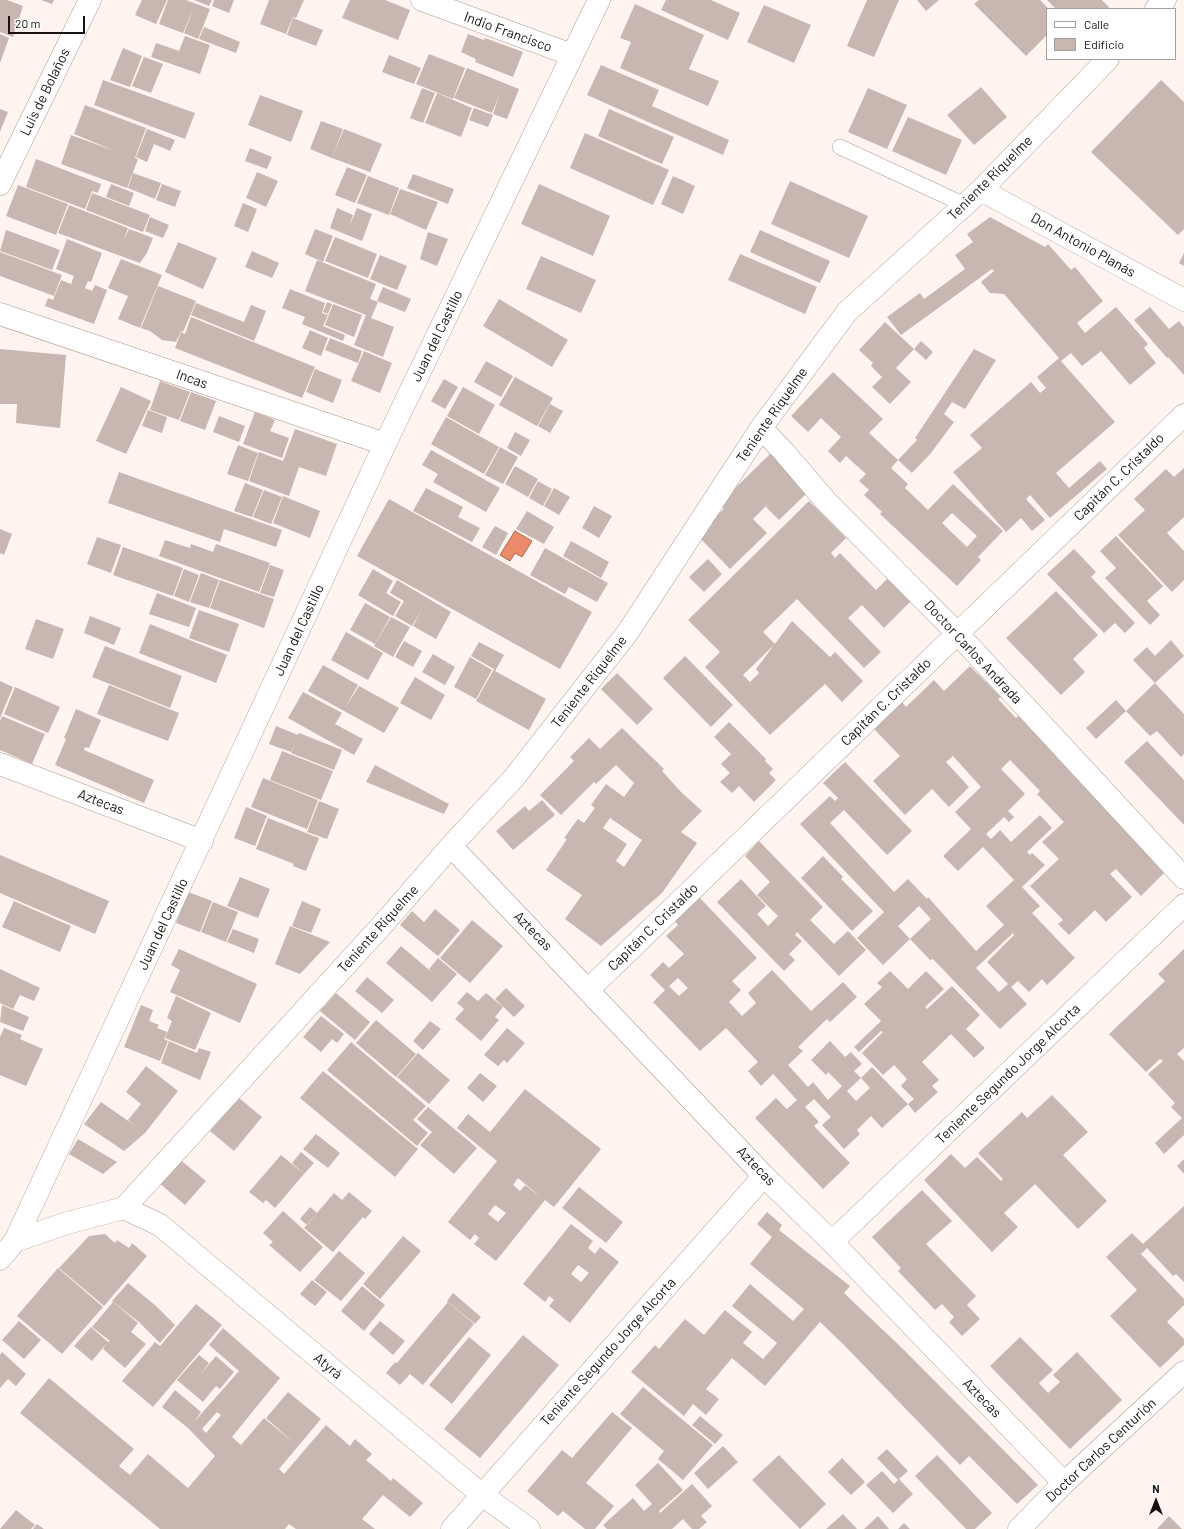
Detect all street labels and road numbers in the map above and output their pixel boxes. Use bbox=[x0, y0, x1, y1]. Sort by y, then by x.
street label: Indio Francisco bbox=[462, 8, 554, 56]
street label: Luis de Bolaños bbox=[17, 46, 73, 138]
street label: Teniente Riquelme bbox=[944, 132, 1036, 224]
street label: Don Antonio Planás bbox=[1028, 209, 1138, 281]
street label: Juan del Castillo bbox=[408, 288, 466, 384]
street label: Teniente Riquelme bbox=[733, 364, 811, 466]
street label: Incas bbox=[174, 366, 210, 392]
street label: Capitán C. Cristaldo bbox=[1070, 430, 1168, 524]
street label: Juan del Castillo bbox=[270, 581, 328, 679]
street label: Doctor Carlos Andrada bbox=[921, 597, 1025, 707]
street label: Teniente Riquelme bbox=[548, 632, 630, 732]
street label: Capitán C. Cristaldo bbox=[837, 655, 935, 749]
street label: Aztecas bbox=[75, 786, 127, 818]
street label: Juan del Castillo bbox=[134, 875, 192, 973]
street label: Capitán C. Cristaldo bbox=[604, 880, 702, 974]
street label: Teniente Riquelme bbox=[334, 881, 422, 977]
street label: Aztecas bbox=[510, 908, 556, 954]
street label: Teniente Segundo Jorge Alcorta bbox=[932, 1000, 1084, 1148]
street label: Aztecas bbox=[733, 1143, 779, 1189]
street label: Teniente Segundo Jorge Alcorta bbox=[537, 1274, 679, 1430]
street label: Atyrá bbox=[310, 1349, 346, 1383]
street label: Aztecas bbox=[959, 1375, 1005, 1421]
street label: Doctor Carlos Centurión bbox=[1042, 1394, 1160, 1506]

